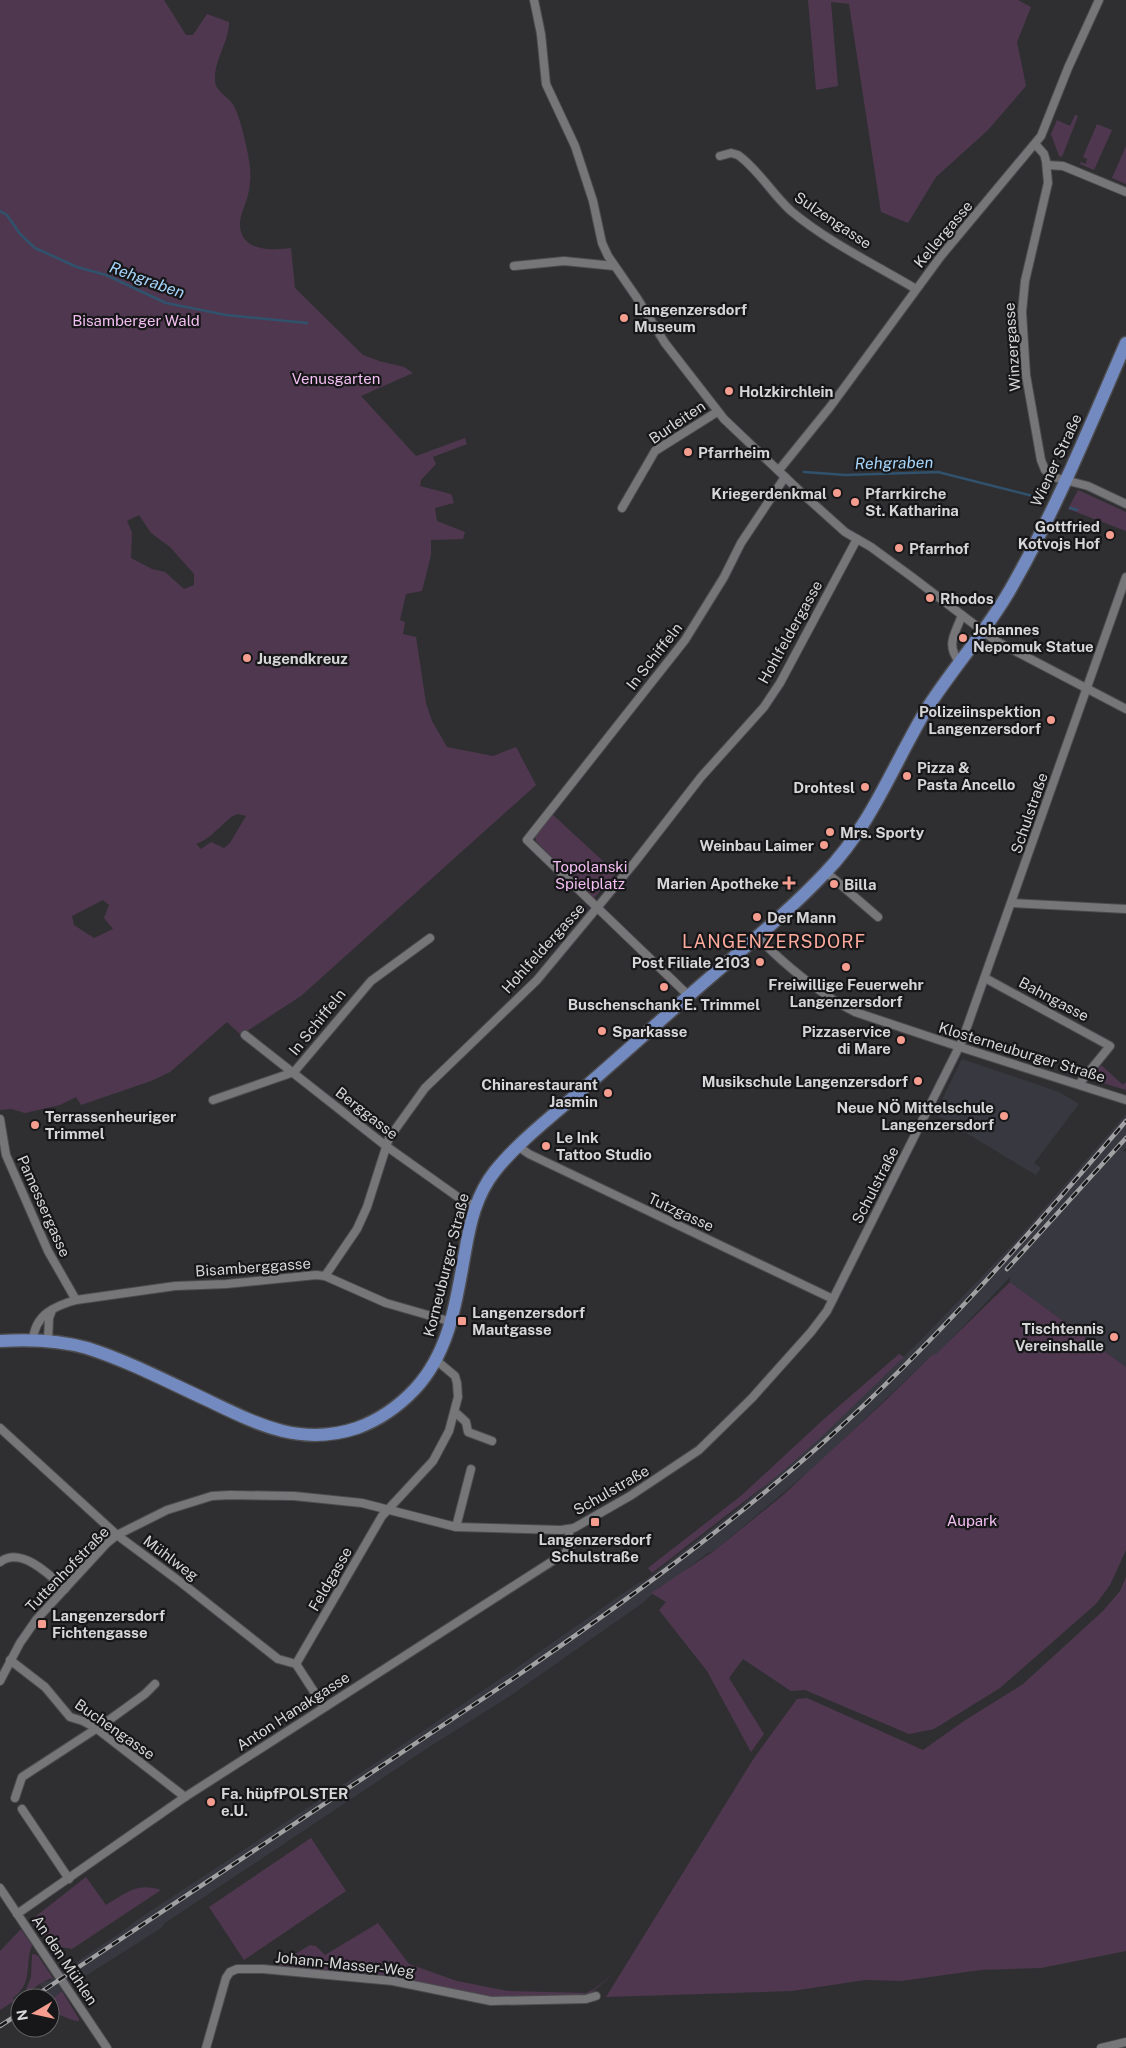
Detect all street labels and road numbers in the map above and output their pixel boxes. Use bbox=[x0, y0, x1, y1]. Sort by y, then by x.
street label: Sulzengasse bbox=[791, 188, 875, 252]
street label: Kellergasse bbox=[910, 197, 976, 271]
street label: Winzergasse bbox=[1000, 302, 1024, 392]
street label: Burleiten bbox=[646, 397, 708, 447]
street label: Wiener Straße bbox=[1027, 411, 1085, 509]
street label: Hohlfeldergasse bbox=[755, 577, 825, 687]
street label: In Schiffeln bbox=[623, 619, 685, 693]
street label: Schulstraße bbox=[1007, 770, 1051, 856]
street label: Hohlfeldergasse bbox=[498, 899, 588, 997]
street label: Bahngasse bbox=[1016, 974, 1092, 1024]
street label: In Schiffeln bbox=[285, 986, 349, 1058]
street label: Klosterneuburger Straße bbox=[937, 1019, 1107, 1085]
street label: Berggasse bbox=[332, 1083, 402, 1143]
street label: Schulstraße bbox=[848, 1144, 902, 1226]
street label: Pamessergasse bbox=[14, 1153, 74, 1259]
street label: Tutzgasse bbox=[645, 1189, 717, 1235]
street label: Korneuburger Straße bbox=[420, 1191, 472, 1339]
street label: Bisamberggasse bbox=[195, 1254, 311, 1280]
street label: Schulstraße bbox=[570, 1462, 652, 1518]
street label: Tuttenhofstraße bbox=[22, 1523, 112, 1615]
street label: Mühlweg bbox=[140, 1532, 202, 1584]
street label: Feldgasse bbox=[305, 1544, 355, 1614]
street label: Anton Hanakgasse bbox=[233, 1668, 353, 1754]
street label: Buchengasse bbox=[72, 1695, 158, 1763]
street label: An den Mühlen bbox=[29, 1912, 101, 2008]
street label: Johann-Masser-Weg bbox=[274, 1948, 416, 1980]

